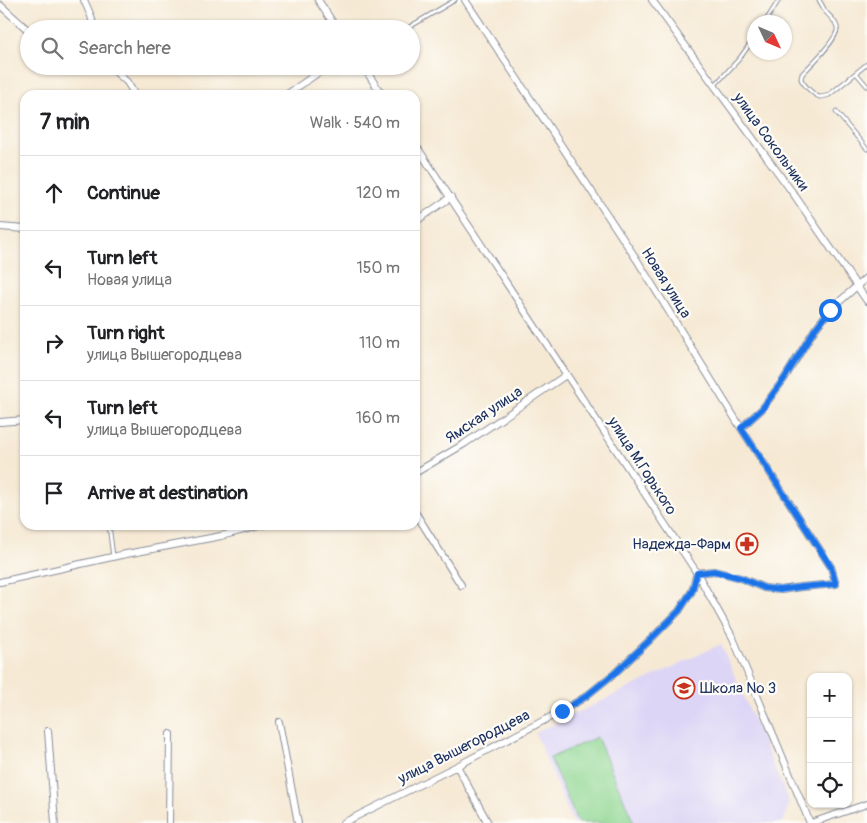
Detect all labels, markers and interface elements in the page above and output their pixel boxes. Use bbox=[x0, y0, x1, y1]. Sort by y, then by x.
north arrow bbox=[747, 15, 792, 60]
search box bbox=[20, 20, 420, 75]
icon: search bbox=[38, 34, 66, 62]
text: Search here bbox=[78, 36, 171, 60]
street label: улица Сокольники bbox=[728, 88, 813, 195]
text: 7 min bbox=[40, 109, 90, 136]
text: Walk · 540 m bbox=[310, 113, 400, 133]
icon: ahead bbox=[40, 179, 68, 207]
text: Continue bbox=[87, 181, 160, 205]
text: 120 m bbox=[356, 183, 400, 203]
street label: Новая улица bbox=[637, 244, 695, 322]
text: Turn left bbox=[87, 246, 157, 270]
icon: left bbox=[40, 254, 68, 282]
text: 150 m bbox=[356, 258, 400, 278]
text: Новая улица bbox=[87, 270, 172, 290]
route start bbox=[819, 299, 842, 322]
text: Turn right bbox=[87, 321, 165, 345]
icon: right bbox=[40, 329, 68, 357]
text: 110 m bbox=[359, 333, 400, 353]
text: улица Вышегородцева bbox=[87, 345, 242, 365]
street label: Ямская улица bbox=[442, 382, 526, 448]
text: Turn left bbox=[87, 396, 157, 420]
icon: left bbox=[40, 404, 68, 432]
text: 160 m bbox=[356, 408, 400, 428]
street label: улица М.Горького bbox=[603, 413, 681, 519]
text: улица Вышегородцева bbox=[87, 420, 242, 440]
icon: arrive bbox=[40, 479, 68, 507]
text: Arrive at destination bbox=[87, 481, 248, 505]
pharmacy icon: Надежда-Фарм bbox=[735, 532, 759, 556]
place label: Надежда-Фарм bbox=[632, 535, 731, 554]
map controls bbox=[807, 673, 852, 808]
button: + bbox=[807, 673, 852, 718]
school or university icon: Школа № 3 bbox=[672, 676, 696, 700]
place label: Школа № 3 bbox=[700, 679, 776, 698]
route end bbox=[551, 700, 574, 723]
street label: улица Вышегородцева bbox=[394, 706, 533, 789]
button: − bbox=[807, 718, 852, 763]
button: locate bbox=[807, 763, 852, 808]

